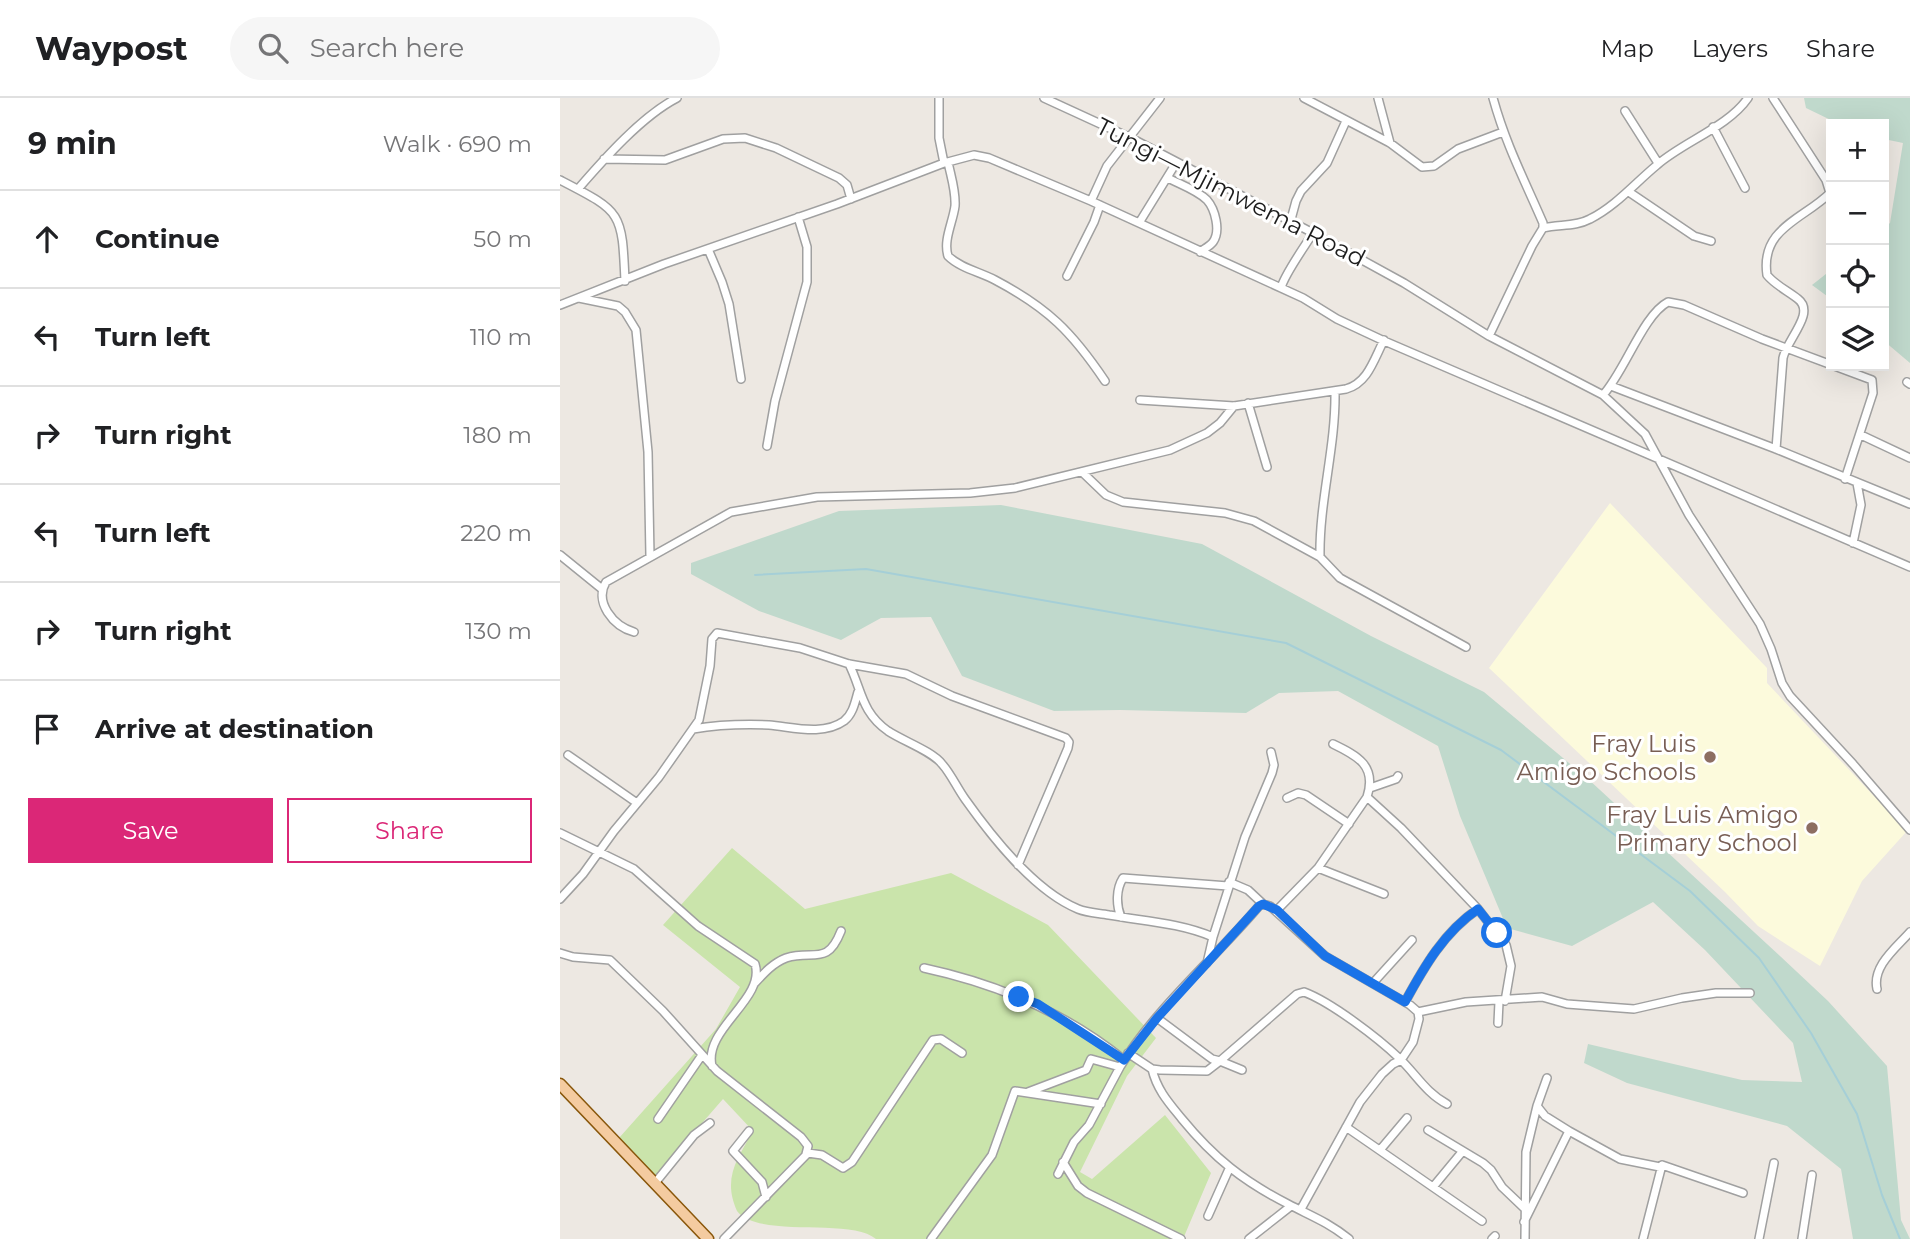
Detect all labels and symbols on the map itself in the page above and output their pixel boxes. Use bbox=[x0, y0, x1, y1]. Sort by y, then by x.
street label: Tungi—Mjimwema Road bbox=[1092, 111, 1370, 273]
place label: Fray Luis Amigo Schools bbox=[1517, 729, 1696, 786]
marker: Fray Luis Amigo Schools bbox=[1702, 749, 1718, 765]
place label: Fray Luis Amigo Primary School bbox=[1606, 800, 1798, 857]
marker: Fray Luis Amigo Primary School bbox=[1804, 820, 1820, 836]
route start bbox=[1481, 917, 1512, 948]
route end bbox=[1003, 981, 1034, 1012]

